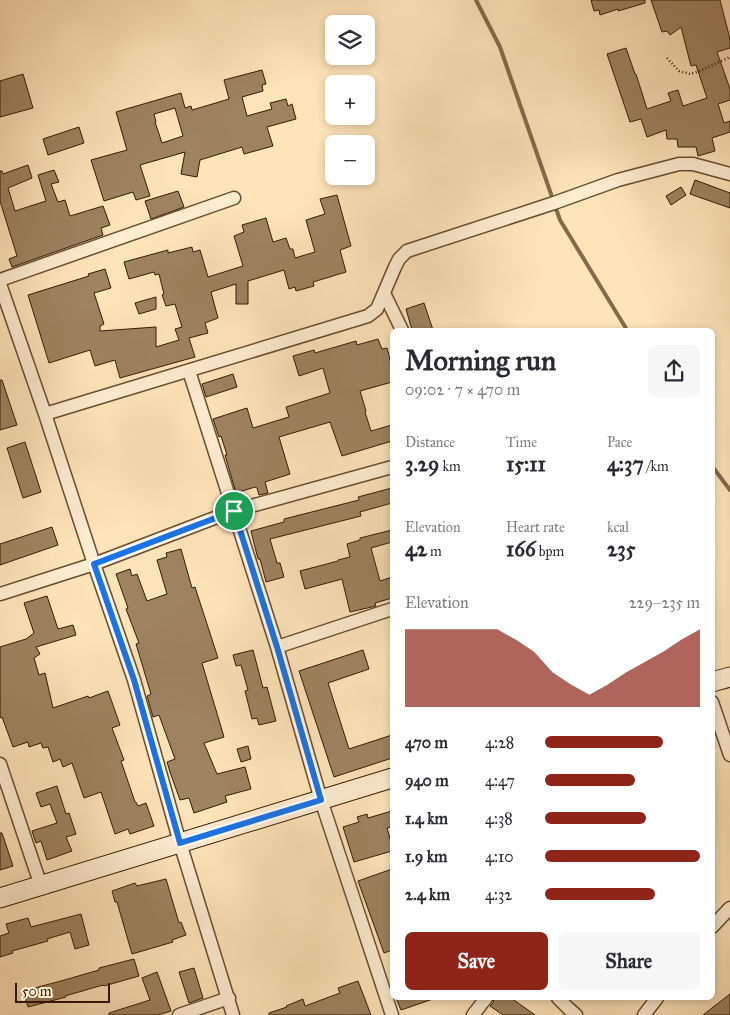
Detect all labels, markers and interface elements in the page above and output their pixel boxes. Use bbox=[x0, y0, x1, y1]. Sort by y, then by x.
map controls bbox=[325, 15, 375, 185]
button: layers bbox=[325, 15, 375, 65]
button: + bbox=[325, 75, 375, 125]
button: − bbox=[325, 135, 375, 185]
text: Morning run bbox=[405, 343, 556, 378]
button: share bbox=[648, 345, 700, 397]
text: 09:02 · 7 × 470 m bbox=[405, 380, 520, 399]
text: Distance bbox=[405, 434, 455, 451]
text: Time bbox=[506, 434, 537, 451]
text: Pace bbox=[607, 434, 632, 451]
text: 3.29 bbox=[405, 451, 439, 477]
text: 15:11 bbox=[506, 451, 546, 477]
text: 4:37 bbox=[607, 451, 644, 477]
text: km bbox=[439, 458, 461, 475]
text: /km bbox=[644, 458, 669, 475]
pin bbox=[213, 490, 255, 532]
icon: arrive bbox=[220, 497, 248, 525]
text: Elevation bbox=[405, 519, 461, 536]
text: Heart rate bbox=[506, 519, 565, 536]
text: kcal bbox=[607, 519, 629, 536]
text: 42 bbox=[405, 536, 427, 562]
text: 166 bbox=[506, 536, 536, 562]
text: 235 bbox=[607, 536, 636, 562]
text: m bbox=[427, 543, 442, 560]
text: bpm bbox=[536, 543, 564, 560]
text: Elevation bbox=[405, 593, 469, 612]
text: 229–235 m bbox=[629, 593, 700, 612]
text: 470 m bbox=[405, 733, 448, 752]
text: 4:28 bbox=[485, 733, 514, 752]
text: 940 m bbox=[405, 771, 449, 790]
text: 4:47 bbox=[485, 771, 515, 790]
text: 1.4 km bbox=[405, 809, 448, 828]
text: 4:38 bbox=[485, 809, 513, 828]
text: 1.9 km bbox=[405, 847, 448, 866]
text: 4:10 bbox=[485, 847, 514, 866]
text: 2.4 km bbox=[405, 885, 450, 904]
text: 4:32 bbox=[485, 885, 512, 904]
button: Save bbox=[405, 932, 548, 990]
button: Share bbox=[558, 932, 700, 990]
scale bar bbox=[15, 980, 110, 1003]
text: 50 m bbox=[22, 983, 51, 1000]

